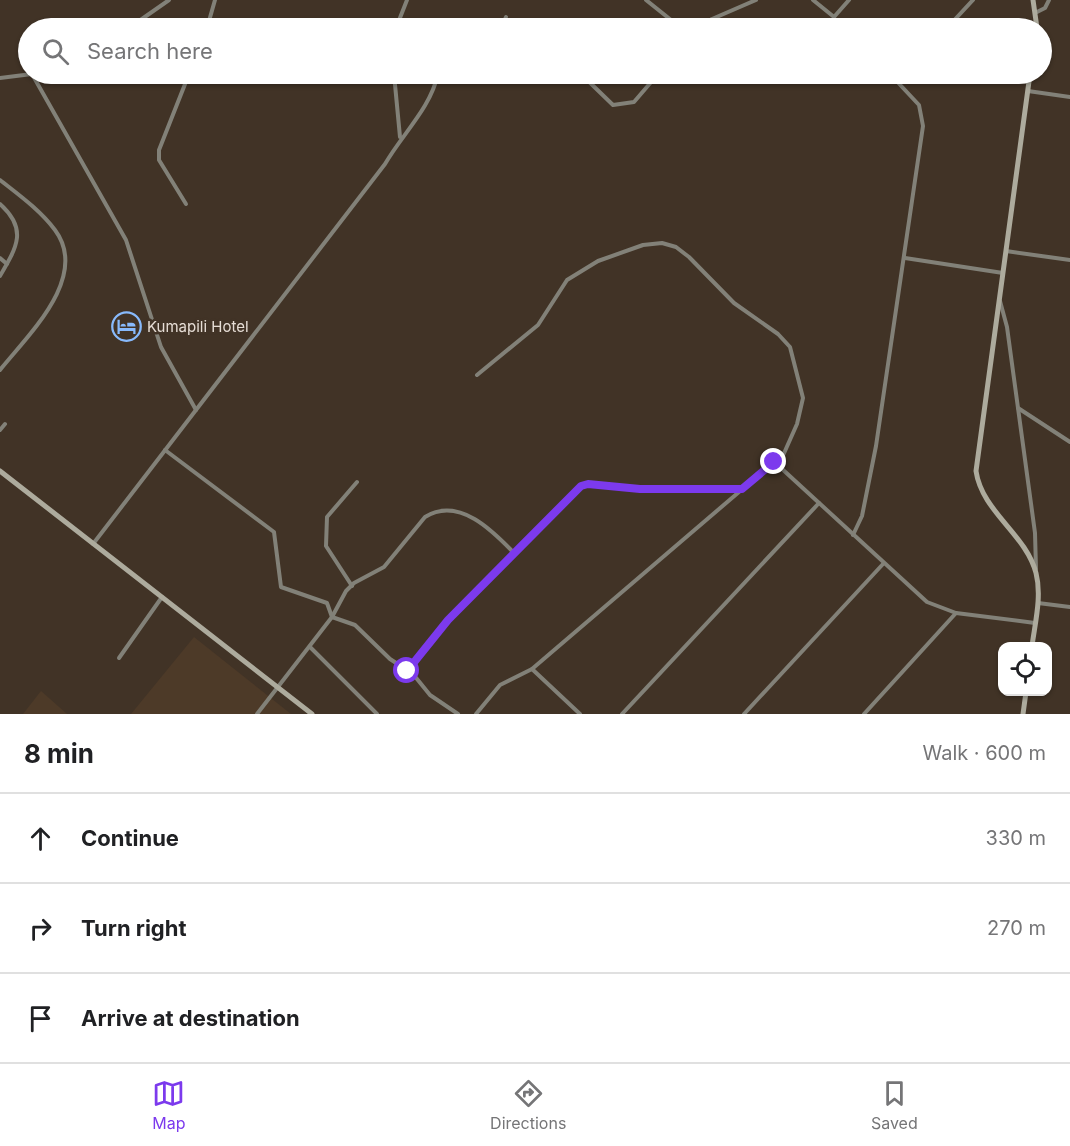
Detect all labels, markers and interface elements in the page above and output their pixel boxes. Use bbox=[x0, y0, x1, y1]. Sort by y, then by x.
search box bbox=[18, 18, 1052, 84]
icon: search bbox=[39, 35, 72, 68]
text: Search here bbox=[87, 38, 213, 64]
hotel icon: Kumapili Hotel bbox=[110, 311, 142, 343]
place label: Kumapili Hotel bbox=[147, 317, 249, 336]
route end bbox=[760, 448, 786, 474]
map controls bbox=[998, 642, 1052, 696]
button: locate bbox=[998, 642, 1052, 696]
route start bbox=[393, 657, 419, 683]
text: 8 min bbox=[24, 738, 94, 769]
text: Walk · 600 m bbox=[922, 741, 1046, 765]
icon: ahead bbox=[24, 822, 57, 855]
text: Continue bbox=[81, 825, 179, 851]
text: 330 m bbox=[986, 826, 1046, 850]
icon: right bbox=[24, 912, 57, 945]
text: Turn right bbox=[81, 915, 187, 941]
text: 270 m bbox=[987, 916, 1046, 940]
icon: arrive bbox=[24, 1002, 57, 1035]
text: Arrive at destination bbox=[81, 1005, 300, 1031]
tab: Map bbox=[152, 1077, 186, 1133]
tab: Directions bbox=[490, 1077, 566, 1133]
tab: Saved bbox=[871, 1077, 918, 1133]

